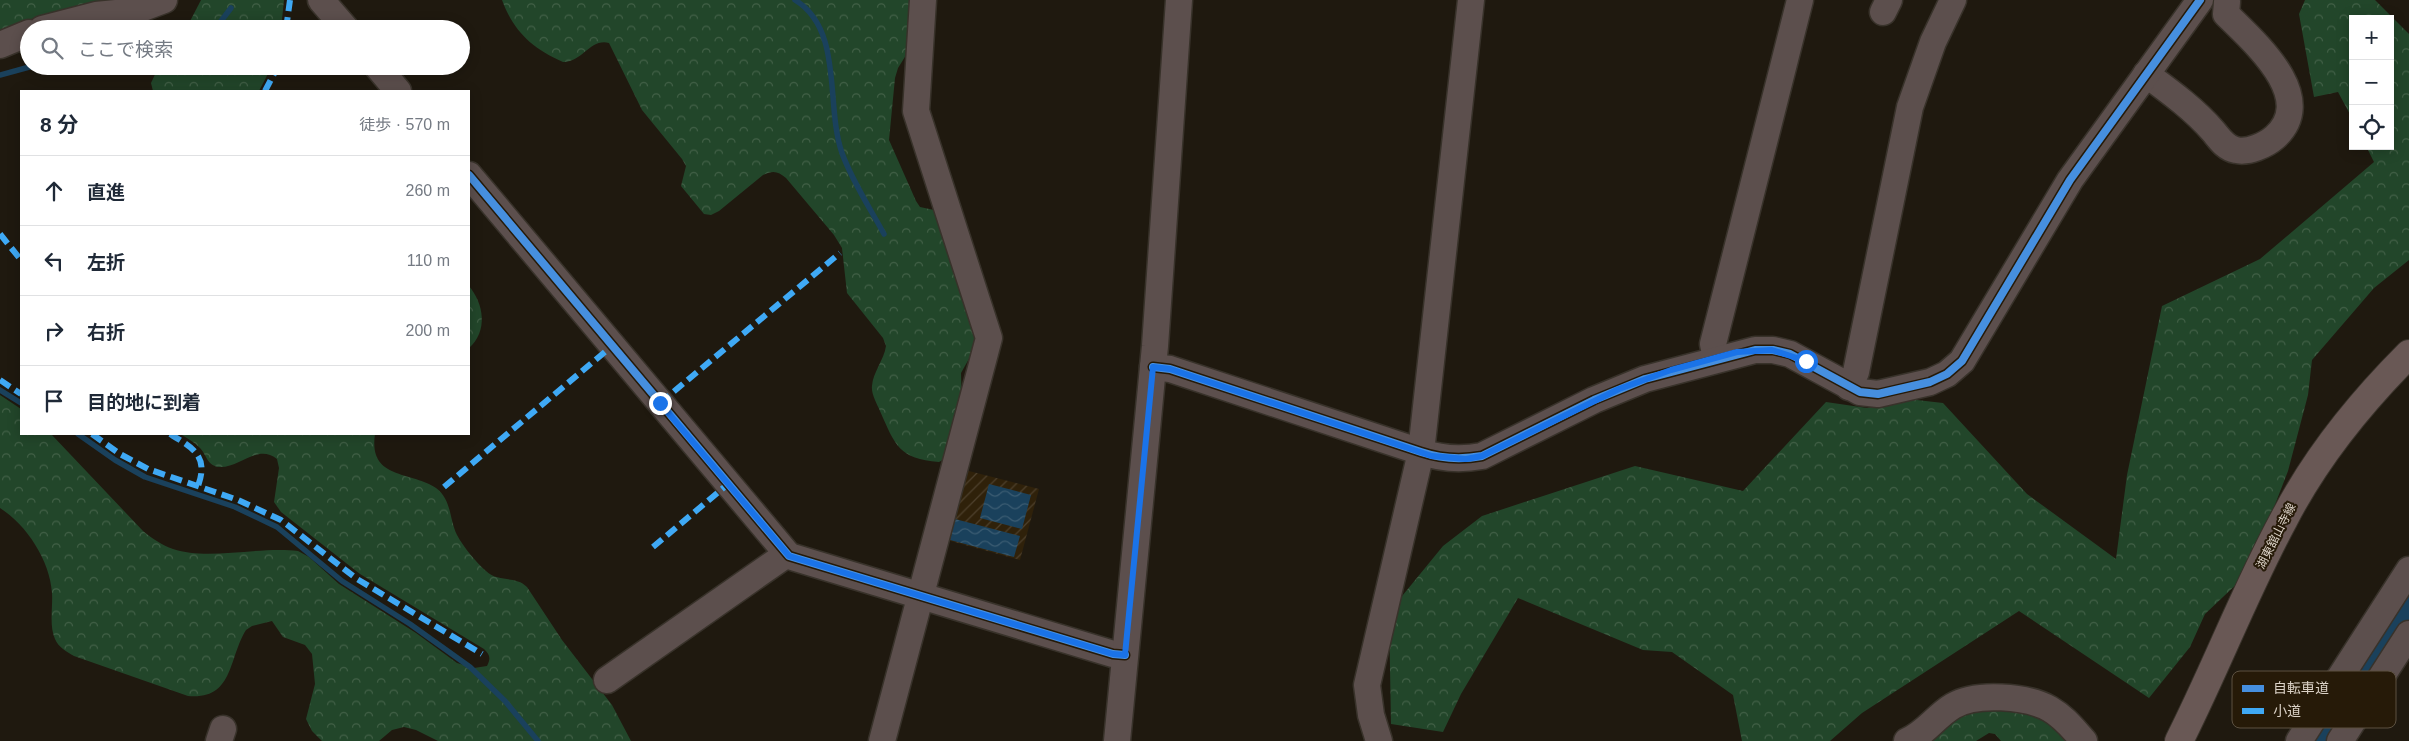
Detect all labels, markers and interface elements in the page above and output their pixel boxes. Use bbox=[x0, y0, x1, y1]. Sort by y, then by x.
map controls bbox=[2349, 15, 2394, 150]
button: + bbox=[2349, 15, 2394, 60]
search box bbox=[20, 20, 470, 75]
icon: search bbox=[38, 34, 66, 62]
text: ここで検索 bbox=[78, 39, 173, 60]
button: − bbox=[2349, 60, 2394, 105]
button: locate bbox=[2349, 105, 2394, 150]
text: 8 分 bbox=[40, 113, 79, 136]
text: 徒歩 · 570 m bbox=[359, 116, 450, 133]
icon: ahead bbox=[40, 177, 68, 205]
text: 直進 bbox=[87, 182, 125, 203]
text: 260 m bbox=[406, 182, 450, 199]
icon: left bbox=[40, 247, 68, 275]
text: 左折 bbox=[87, 252, 125, 273]
text: 110 m bbox=[407, 252, 450, 269]
icon: right bbox=[40, 317, 68, 345]
text: 右折 bbox=[87, 322, 125, 343]
text: 200 m bbox=[406, 322, 450, 339]
route start bbox=[1795, 350, 1818, 373]
icon: arrive bbox=[40, 387, 68, 415]
text: 目的地に到着 bbox=[87, 392, 201, 413]
route end bbox=[649, 392, 672, 415]
street label: 湖東舘山寺線 bbox=[2253, 501, 2299, 571]
legend bbox=[2232, 671, 2396, 728]
text: 自転車道 bbox=[2273, 680, 2329, 696]
text: 小道 bbox=[2273, 703, 2301, 719]

